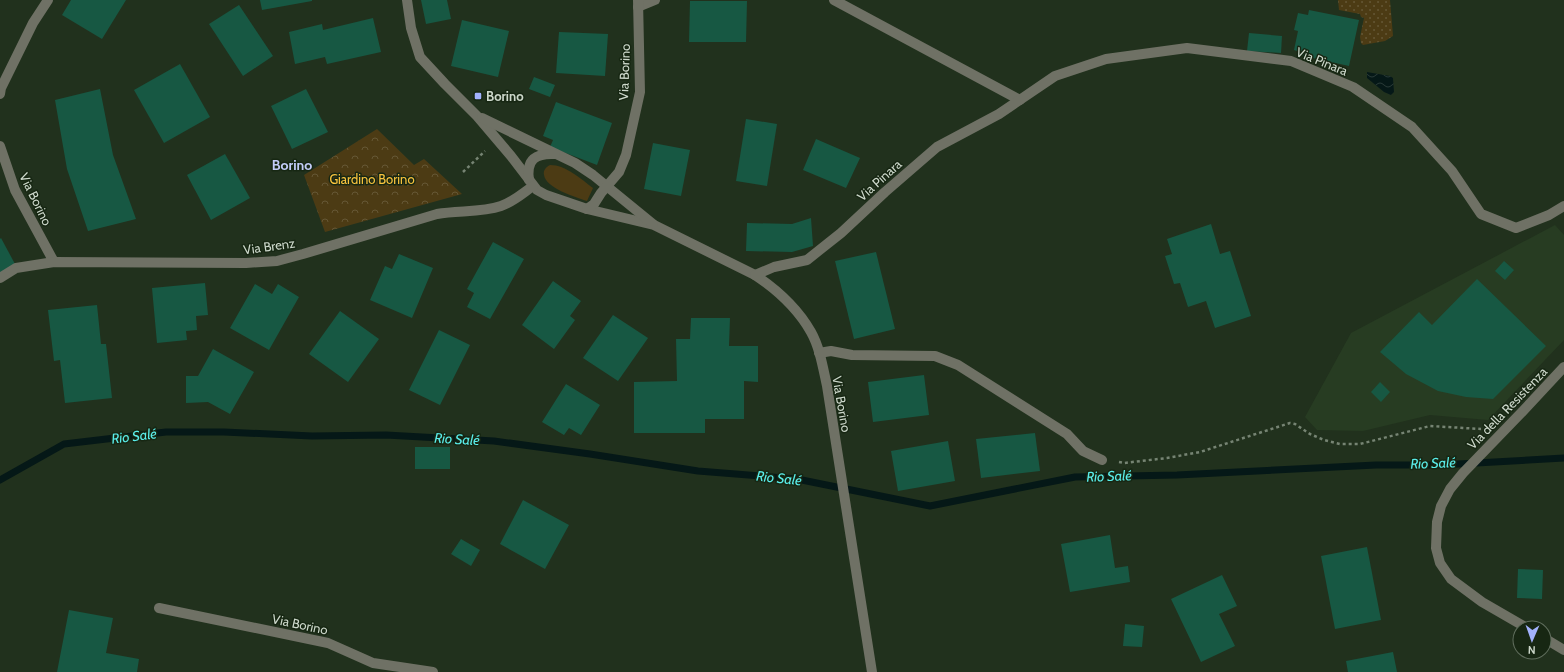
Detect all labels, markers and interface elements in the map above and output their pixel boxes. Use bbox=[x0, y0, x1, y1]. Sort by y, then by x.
street label: Via Borino bbox=[615, 43, 633, 101]
street label: Via Pinara bbox=[1294, 43, 1351, 79]
place label: Borino bbox=[486, 88, 524, 104]
marker: Borino bbox=[473, 91, 483, 101]
street label: Via Pinara bbox=[853, 155, 905, 204]
district label: Borino bbox=[272, 156, 312, 174]
street label: Via Borino bbox=[16, 170, 56, 228]
park label: Giardino Borino bbox=[329, 171, 415, 187]
street label: Via Brenz bbox=[242, 234, 296, 258]
street label: Via della Resistenza bbox=[1464, 363, 1551, 452]
street label: Via Borino bbox=[829, 375, 855, 433]
water label: Rio Salé bbox=[110, 424, 158, 448]
water label: Rio Salé bbox=[434, 429, 481, 449]
water label: Rio Salé bbox=[1410, 453, 1457, 473]
water label: Rio Salé bbox=[1086, 466, 1133, 486]
water label: Rio Salé bbox=[755, 467, 803, 489]
street label: Via Borino bbox=[271, 610, 329, 638]
north arrow bbox=[1512, 620, 1552, 660]
text: N bbox=[1528, 643, 1536, 657]

